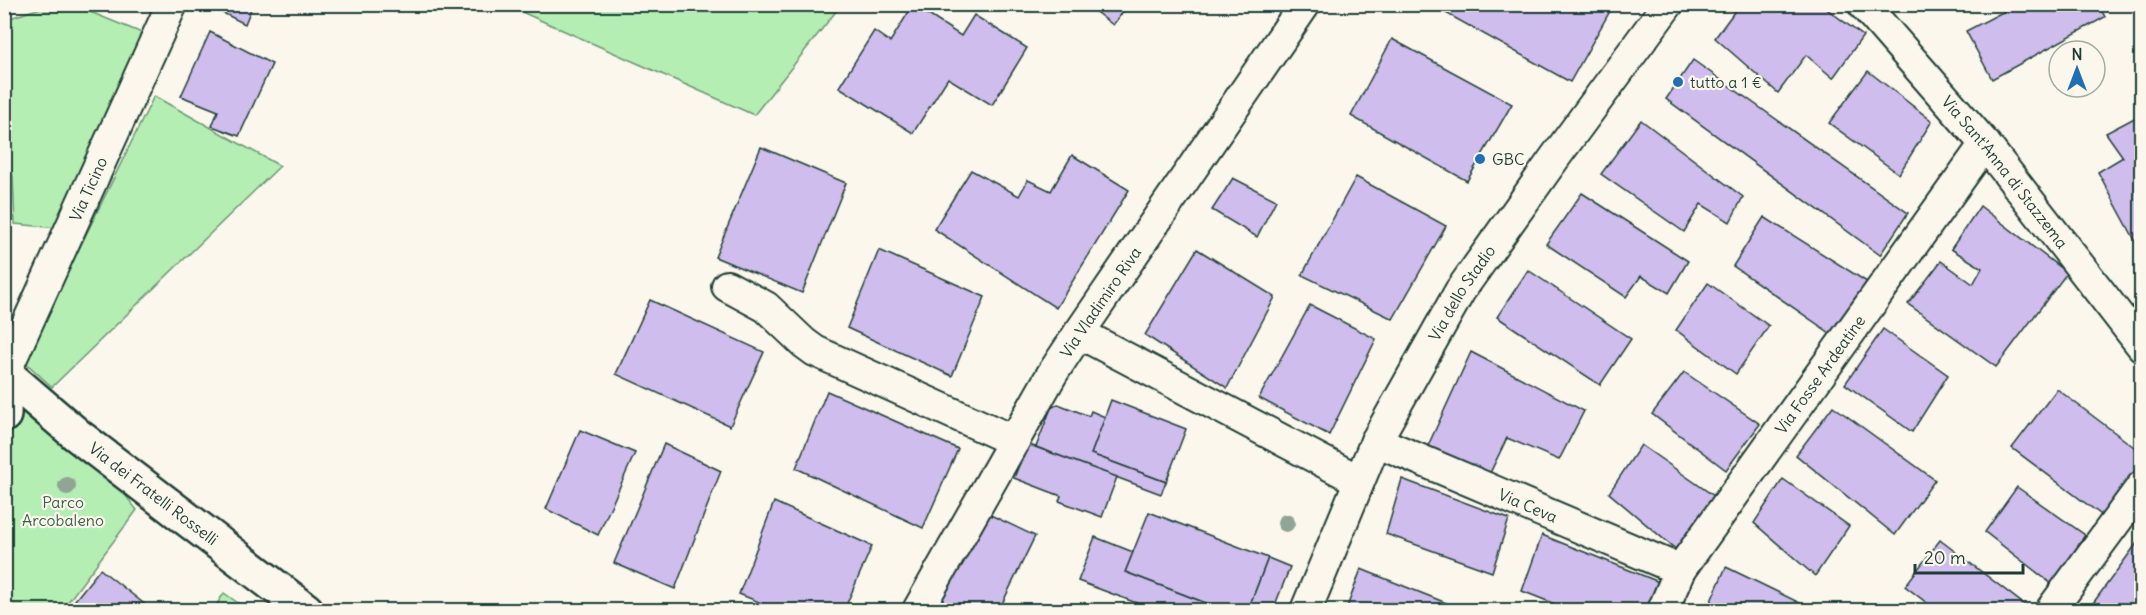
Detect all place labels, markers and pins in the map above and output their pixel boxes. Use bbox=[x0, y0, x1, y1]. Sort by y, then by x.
place label: tutto a 1 € bbox=[1690, 72, 1762, 92]
marker: tutto a 1 € bbox=[1671, 75, 1685, 89]
place label: GBC bbox=[1492, 149, 1525, 169]
marker: GBC bbox=[1473, 152, 1487, 166]

